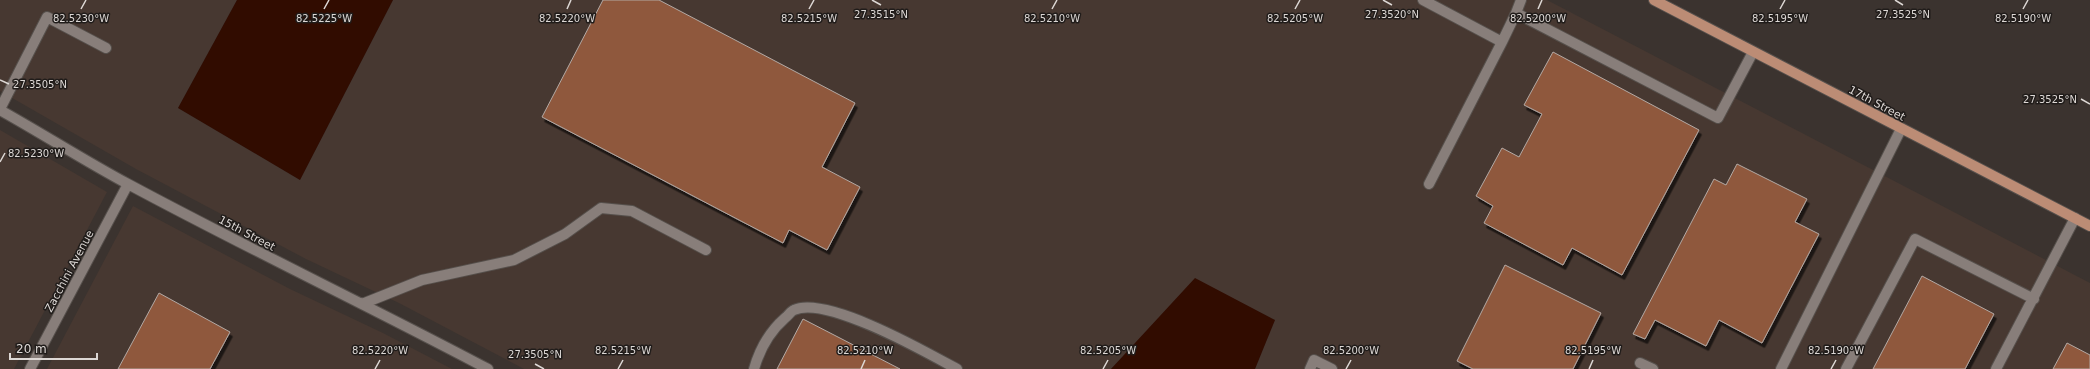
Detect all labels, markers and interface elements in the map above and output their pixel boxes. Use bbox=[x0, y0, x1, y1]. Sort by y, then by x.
text: 27.3515°N bbox=[854, 9, 908, 20]
text: 27.3520°N bbox=[1365, 9, 1419, 20]
text: 27.3525°N bbox=[1876, 9, 1930, 20]
text: 82.5230°W bbox=[53, 13, 109, 24]
text: 82.5225°W bbox=[296, 13, 352, 24]
text: 82.5220°W bbox=[539, 13, 595, 24]
text: 82.5215°W bbox=[781, 13, 837, 24]
text: 82.5210°W bbox=[1024, 13, 1080, 24]
text: 82.5205°W bbox=[1267, 13, 1323, 24]
text: 82.5200°W bbox=[1510, 13, 1566, 24]
text: 82.5195°W bbox=[1752, 13, 1808, 24]
text: 82.5190°W bbox=[1995, 13, 2051, 24]
text: 27.3505°N bbox=[13, 79, 67, 90]
street label: 17th Street bbox=[1846, 83, 1908, 124]
text: 27.3525°N bbox=[2023, 94, 2077, 105]
text: 82.5230°W bbox=[8, 148, 64, 159]
street label: 15th Street bbox=[216, 213, 278, 254]
street label: Zacchini Avenue bbox=[42, 228, 97, 314]
scale bar bbox=[10, 335, 97, 361]
text: 20 m bbox=[16, 342, 47, 356]
text: 82.5220°W bbox=[352, 345, 408, 356]
text: 82.5215°W bbox=[595, 345, 651, 356]
text: 82.5210°W bbox=[837, 345, 893, 356]
text: 82.5205°W bbox=[1080, 345, 1136, 356]
text: 82.5200°W bbox=[1323, 345, 1379, 356]
text: 82.5195°W bbox=[1565, 345, 1621, 356]
text: 82.5190°W bbox=[1808, 345, 1864, 356]
text: 27.3505°N bbox=[508, 349, 562, 360]

